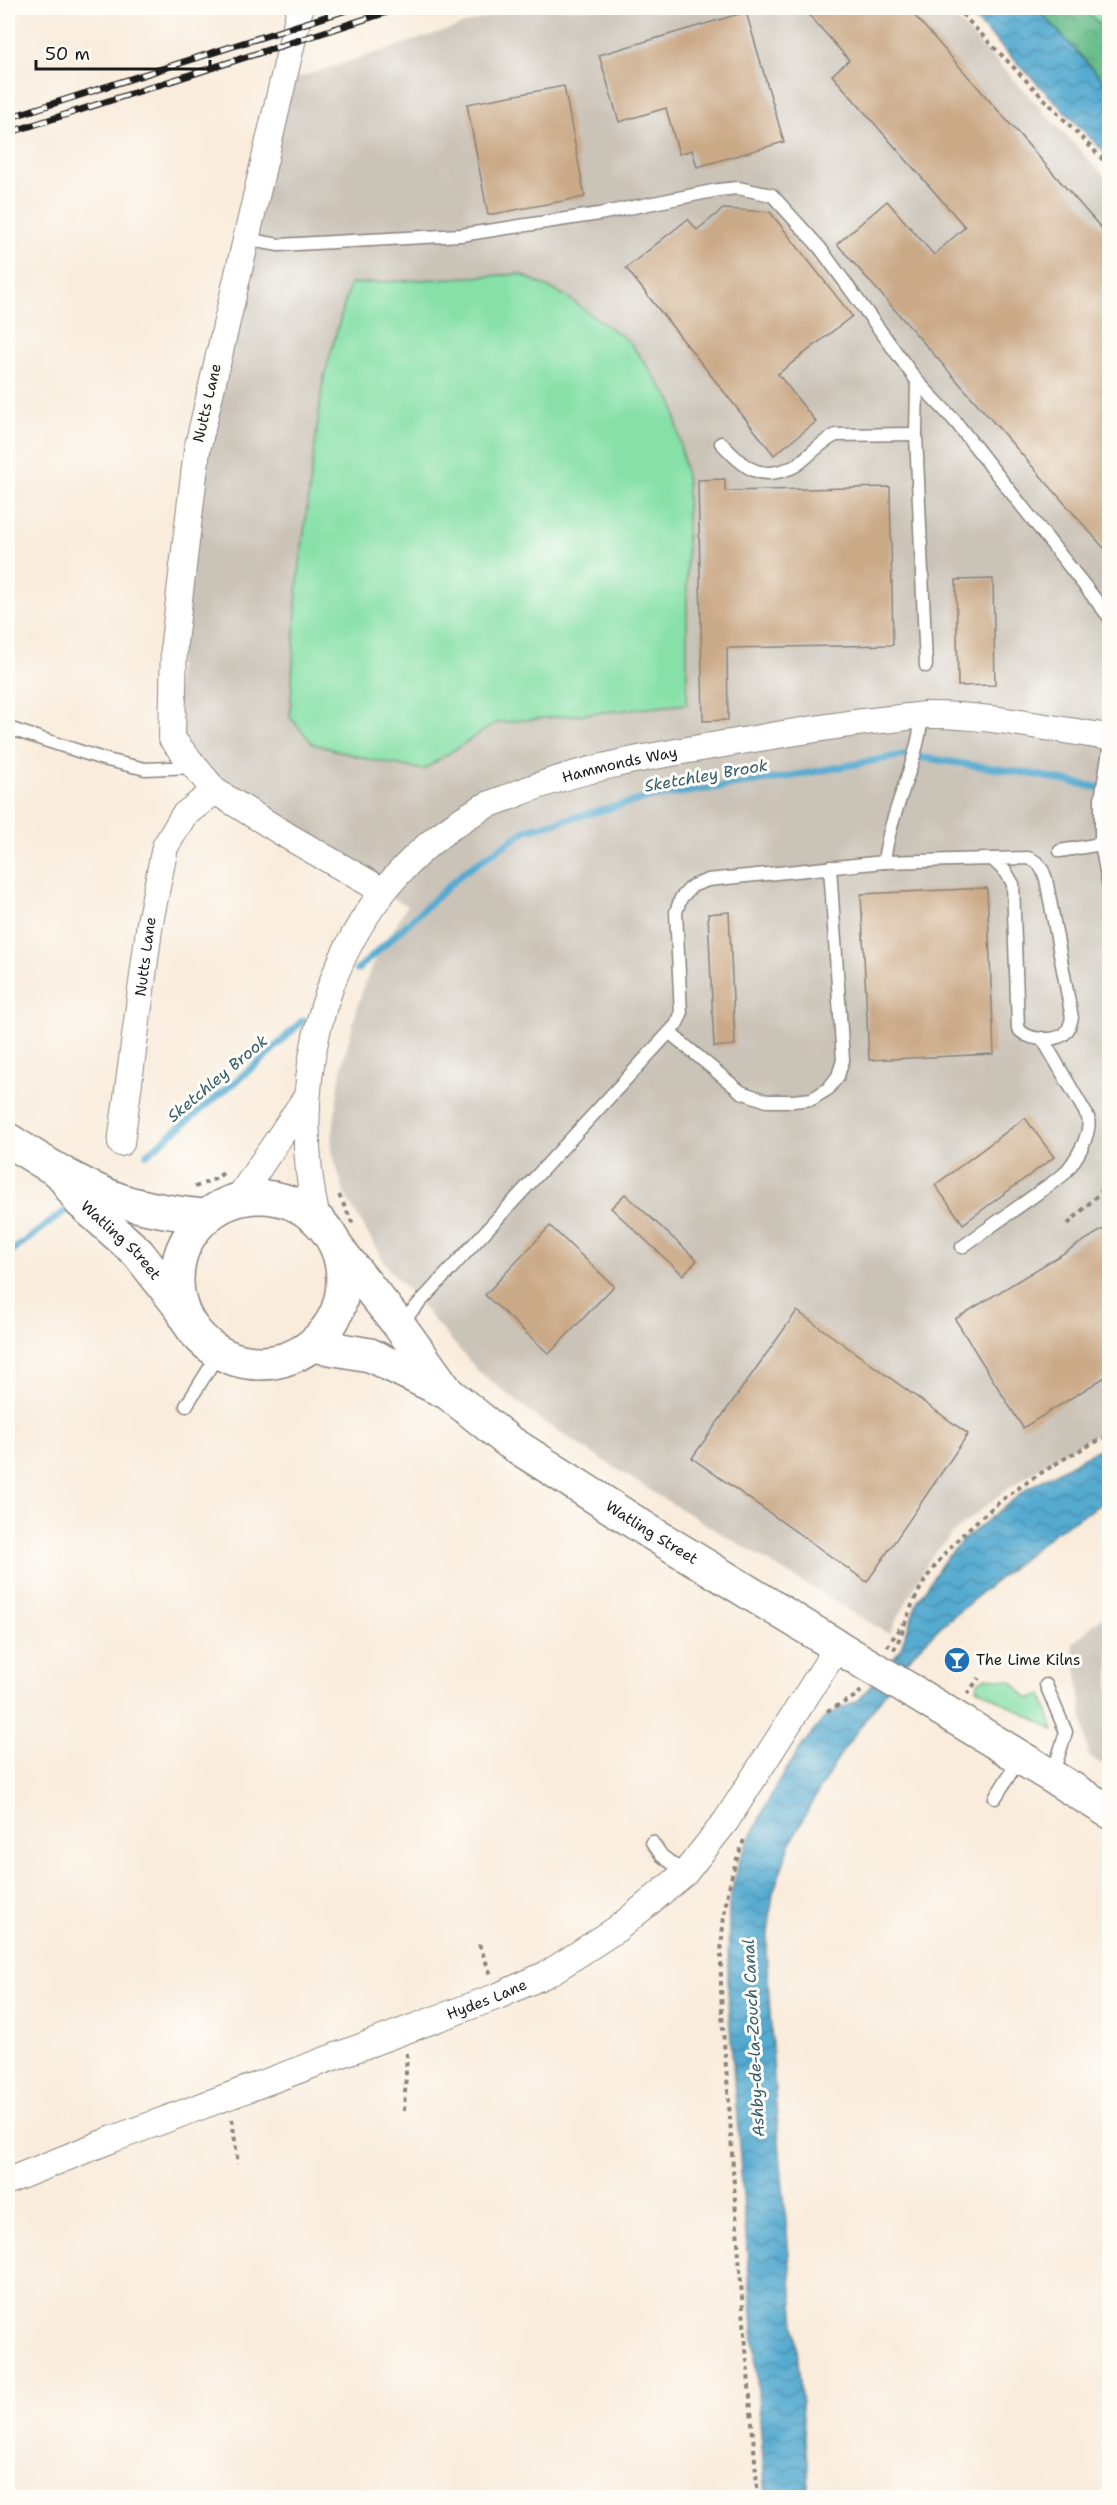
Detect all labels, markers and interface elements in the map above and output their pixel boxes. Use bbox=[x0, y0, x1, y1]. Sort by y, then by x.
scale bar bbox=[36, 33, 210, 71]
text: 50 m bbox=[45, 42, 90, 66]
street label: Nutts Lane bbox=[188, 362, 226, 444]
street label: Hammonds Way bbox=[560, 742, 679, 787]
water label: Sketchley Brook bbox=[643, 754, 769, 797]
street label: Nutts Lane bbox=[130, 915, 161, 998]
water label: Sketchley Brook bbox=[163, 1030, 272, 1127]
street label: Watling Street bbox=[76, 1196, 165, 1284]
street label: Watling Street bbox=[602, 1496, 702, 1569]
bar icon: The Lime Kilns bbox=[942, 1645, 972, 1675]
place label: The Lime Kilns bbox=[976, 1650, 1080, 1670]
water label: Ashby-de-la-Zouch Canal bbox=[738, 1939, 769, 2137]
street label: Hydes Lane bbox=[444, 1974, 530, 2024]

